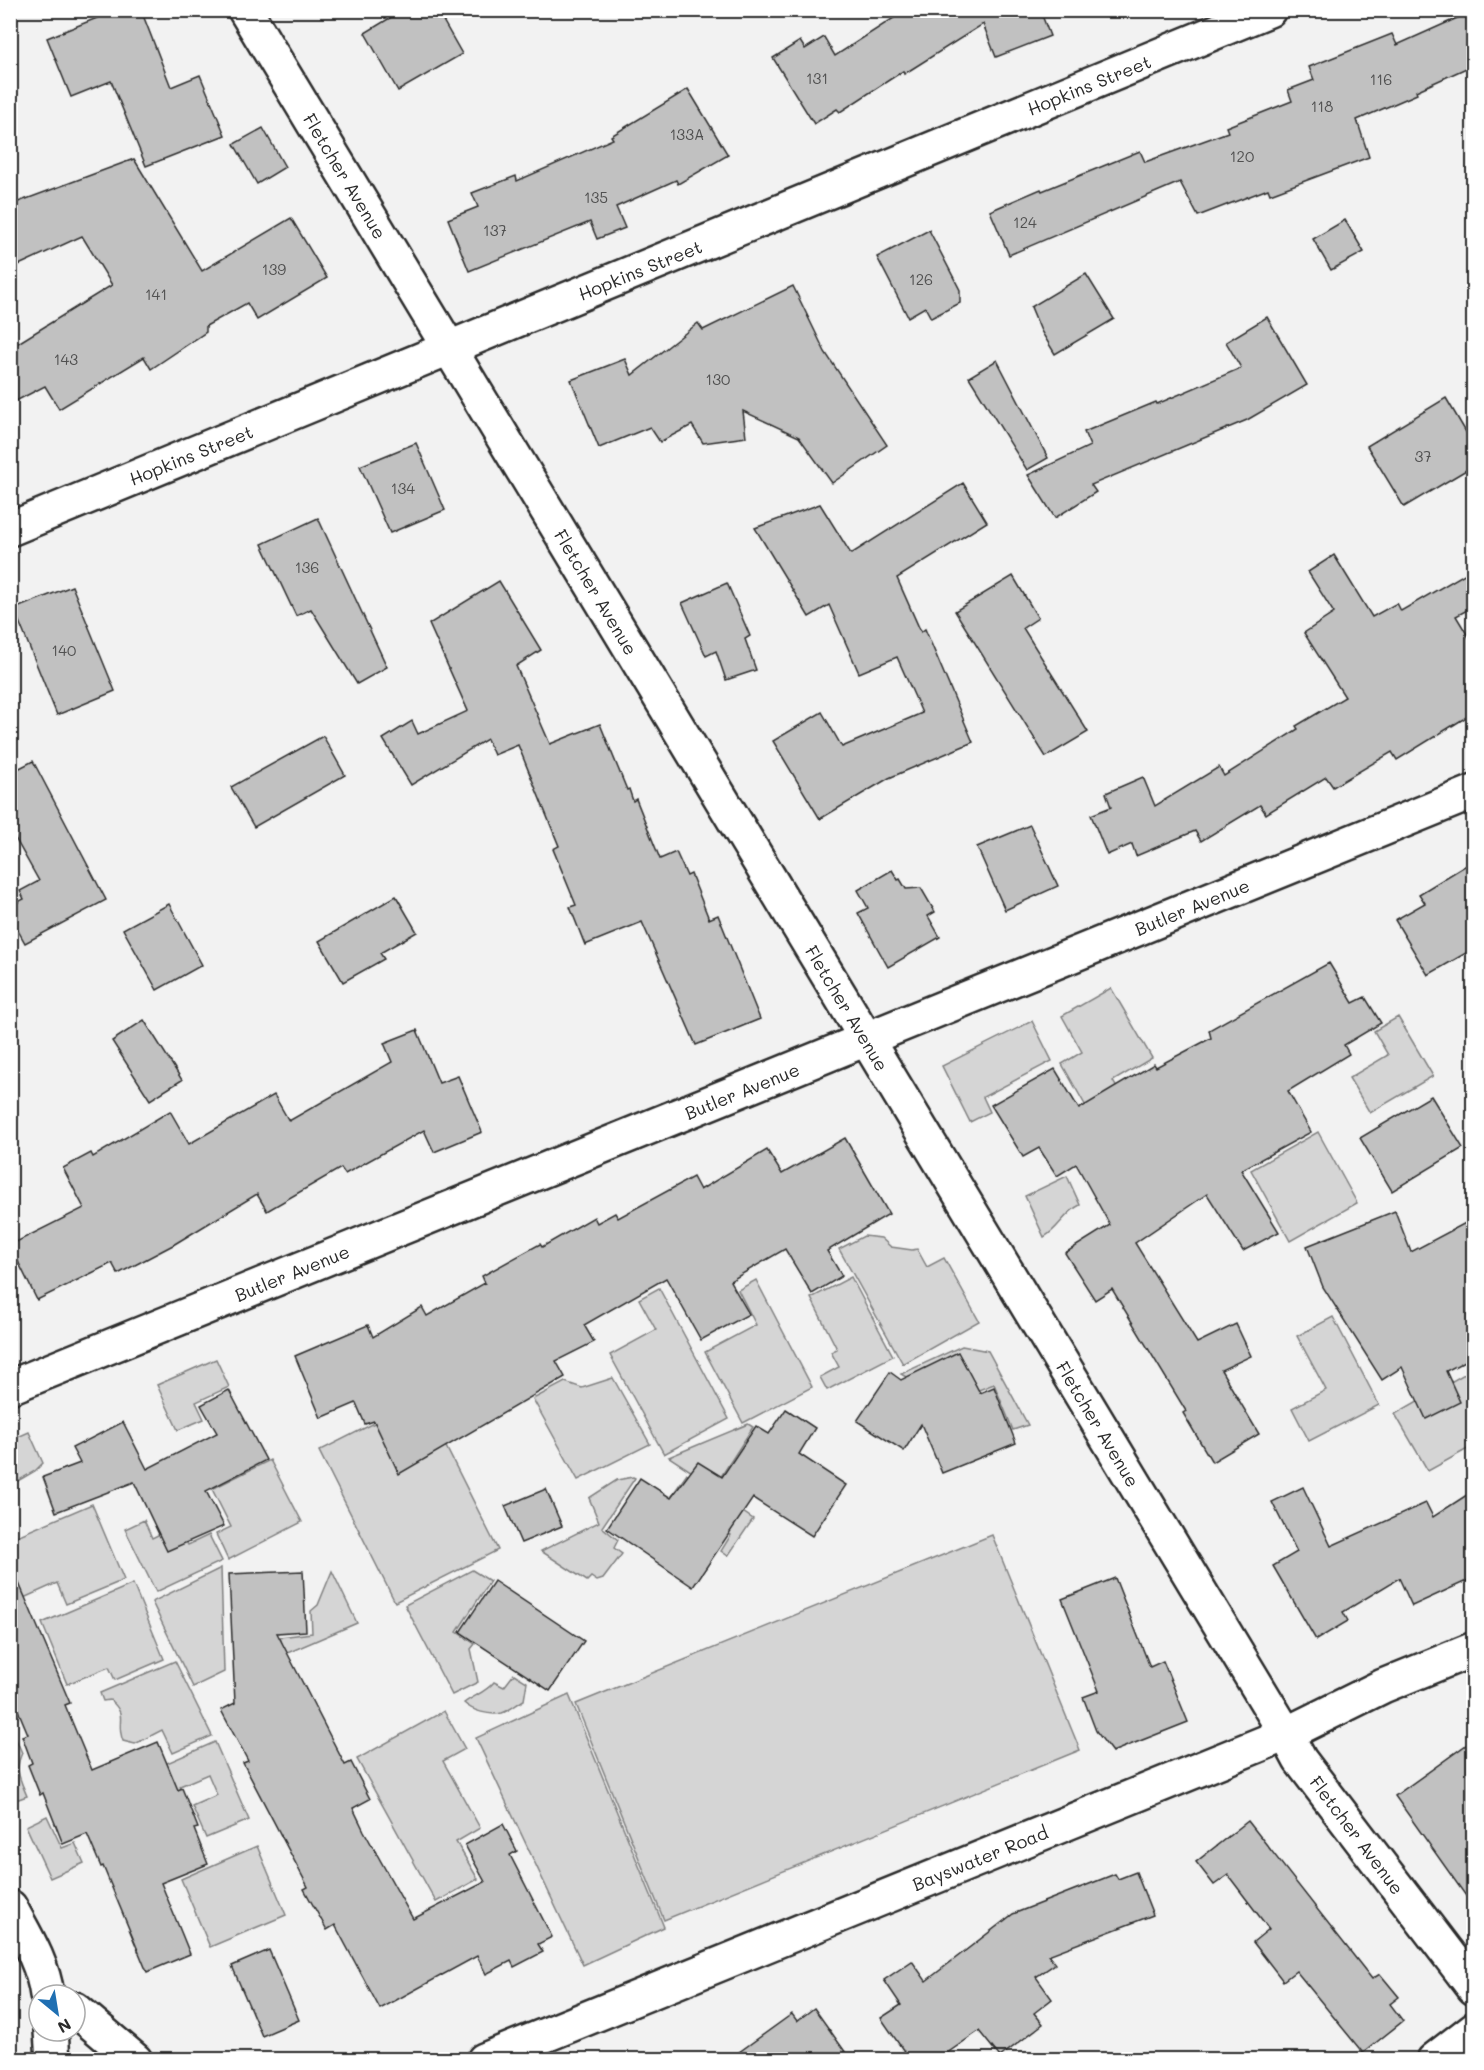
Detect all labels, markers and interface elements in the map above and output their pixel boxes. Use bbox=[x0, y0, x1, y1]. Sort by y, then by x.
street label: Hopkins Street bbox=[1024, 49, 1154, 121]
house number: 131 bbox=[806, 68, 828, 88]
house number: 116 bbox=[1370, 69, 1392, 89]
house number: 118 bbox=[1311, 96, 1333, 116]
street label: Fletcher Avenue bbox=[298, 109, 392, 243]
house number: 133A bbox=[670, 124, 704, 144]
house number: 120 bbox=[1230, 146, 1254, 166]
house number: 135 bbox=[584, 187, 608, 207]
house number: 124 bbox=[1013, 212, 1037, 232]
house number: 137 bbox=[483, 220, 507, 240]
street label: Hopkins Street bbox=[575, 234, 705, 306]
house number: 139 bbox=[262, 259, 286, 279]
house number: 126 bbox=[909, 269, 933, 289]
house number: 141 bbox=[145, 284, 167, 304]
house number: 143 bbox=[54, 349, 78, 369]
house number: 130 bbox=[706, 369, 730, 389]
street label: Hopkins Street bbox=[126, 419, 256, 491]
house number: 37 bbox=[1414, 446, 1432, 466]
house number: 134 bbox=[391, 478, 415, 498]
street label: Fletcher Avenue bbox=[549, 525, 643, 659]
house number: 136 bbox=[295, 557, 319, 577]
house number: 140 bbox=[52, 640, 76, 660]
street label: Butler Avenue bbox=[1131, 873, 1253, 941]
street label: Fletcher Avenue bbox=[800, 941, 894, 1075]
street label: Butler Avenue bbox=[681, 1057, 803, 1125]
street label: Butler Avenue bbox=[231, 1239, 353, 1307]
street label: Fletcher Avenue bbox=[1051, 1357, 1145, 1491]
street label: Fletcher Avenue bbox=[1305, 1771, 1409, 1899]
street label: Bayswater Road bbox=[909, 1820, 1051, 1896]
north arrow bbox=[27, 1983, 87, 2043]
text: N bbox=[54, 2014, 75, 2039]

